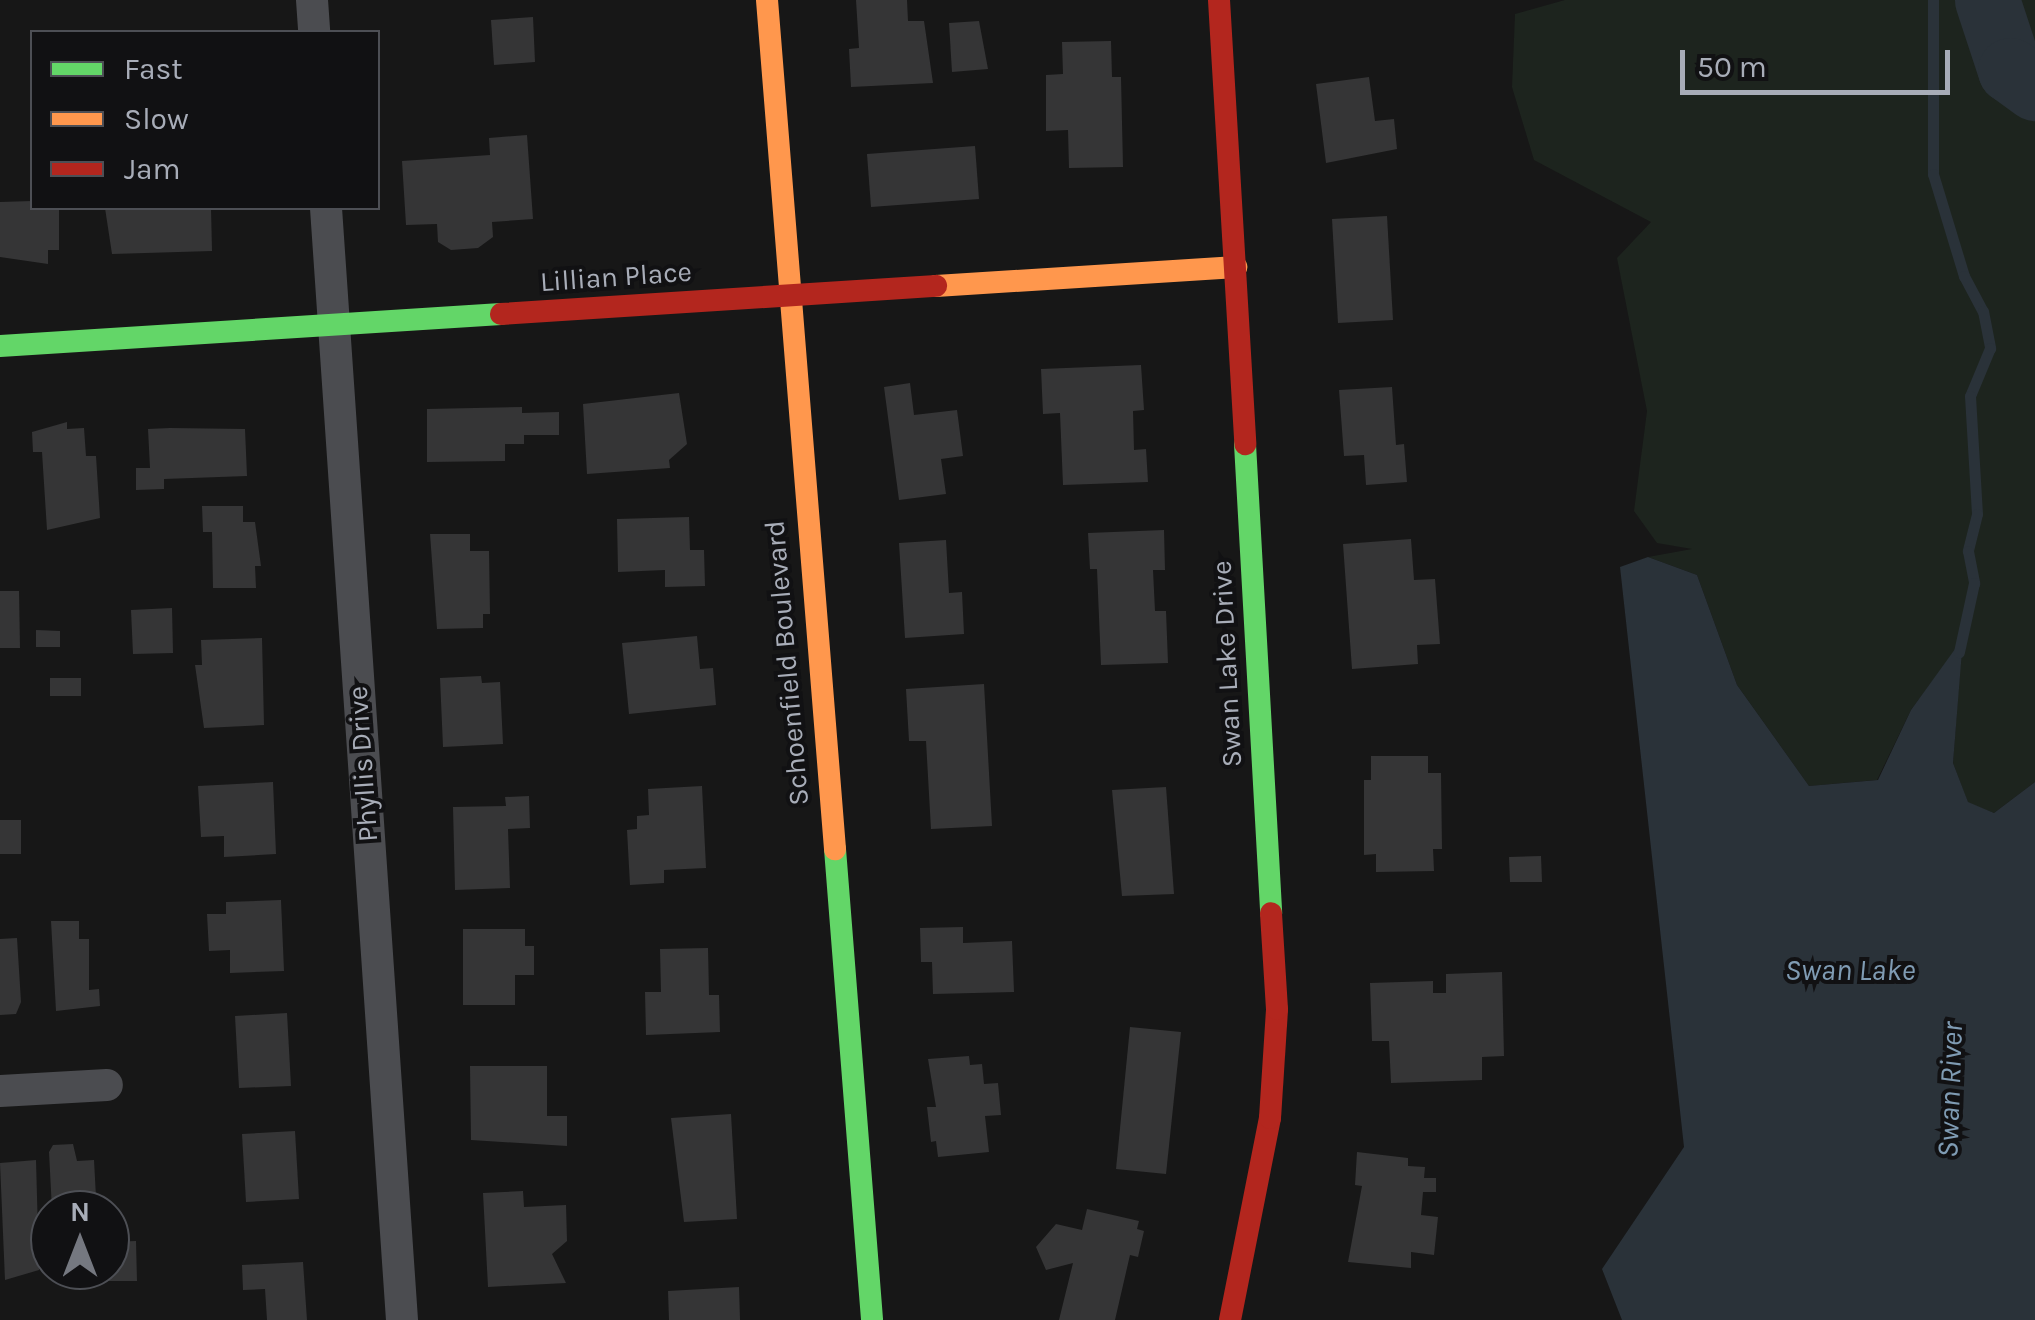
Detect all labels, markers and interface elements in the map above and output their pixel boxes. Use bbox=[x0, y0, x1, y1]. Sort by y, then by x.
legend bbox=[30, 30, 380, 210]
scale bar bbox=[1685, 30, 1955, 92]
text: 50 m bbox=[1697, 49, 1767, 85]
text: Fast bbox=[124, 51, 183, 87]
text: Slow bbox=[124, 101, 189, 137]
text: Jam bbox=[124, 151, 181, 187]
street label: Lillian Place bbox=[539, 255, 693, 299]
street label: Schoenfield Boulevard bbox=[758, 519, 816, 807]
street label: Swan Lake Drive bbox=[1205, 560, 1249, 768]
street label: Phyllis Drive bbox=[341, 685, 385, 843]
water label: Swan Lake bbox=[1785, 952, 1915, 988]
water label: Swan River bbox=[1930, 1021, 1970, 1159]
north arrow bbox=[30, 1190, 130, 1290]
text: N bbox=[70, 1195, 90, 1228]

